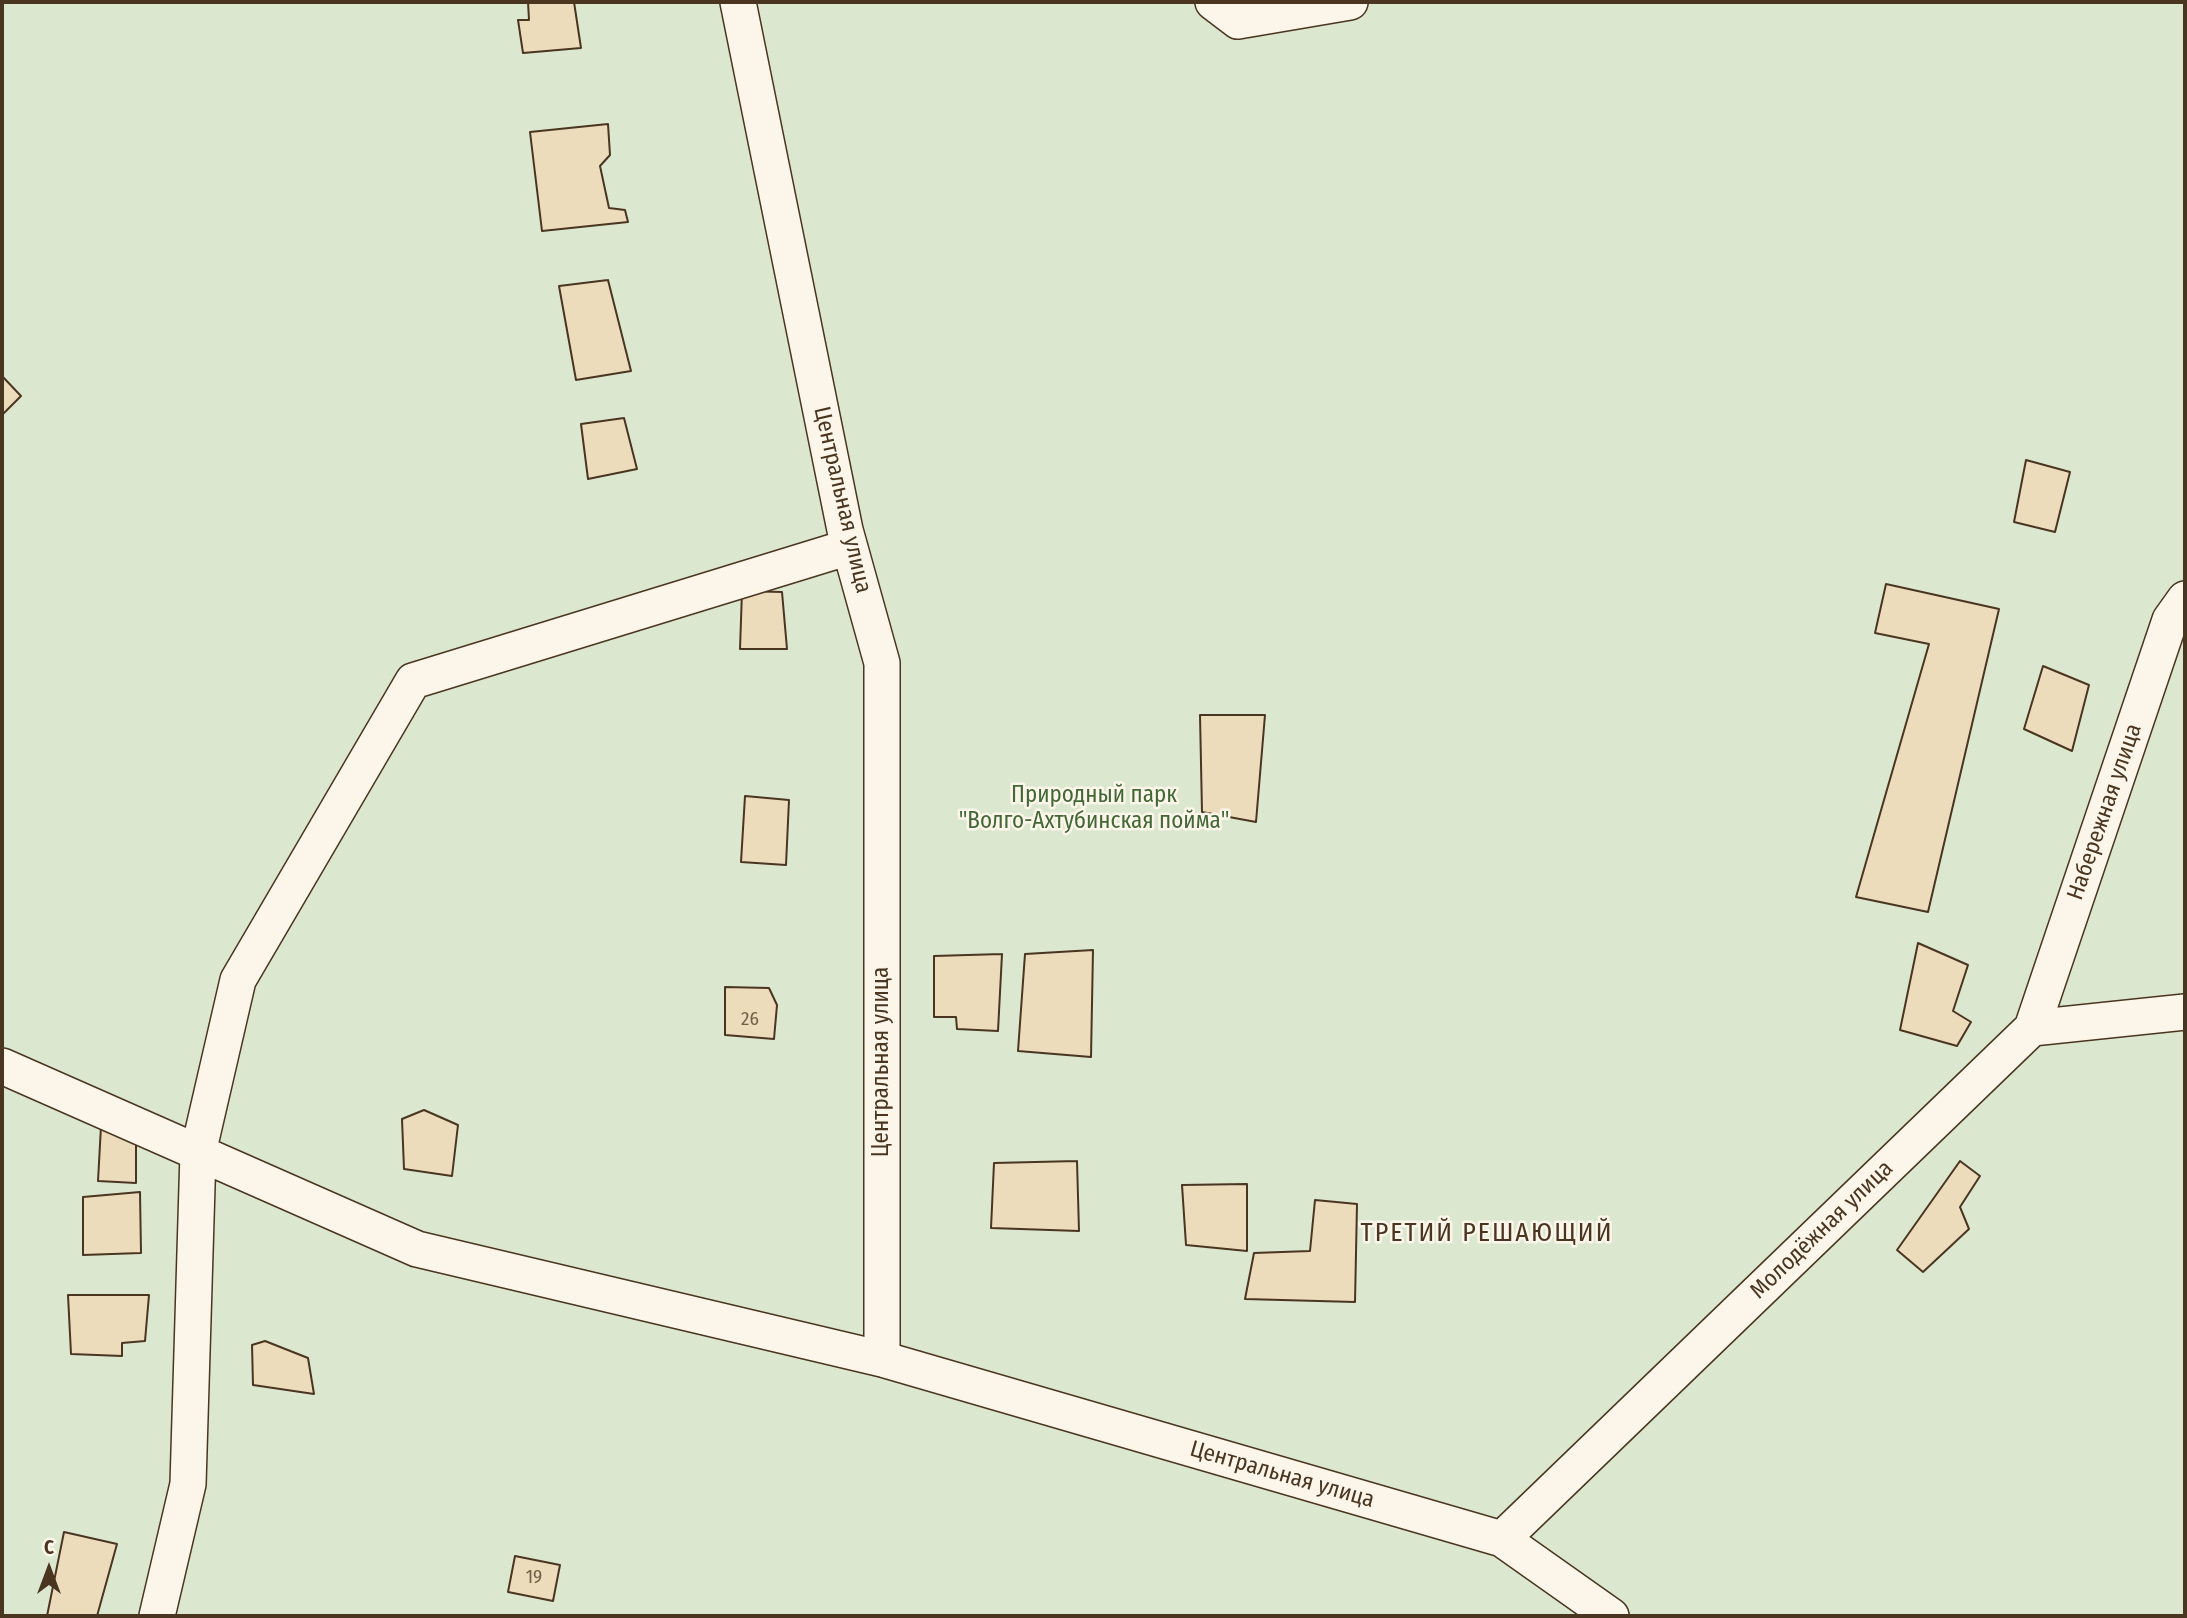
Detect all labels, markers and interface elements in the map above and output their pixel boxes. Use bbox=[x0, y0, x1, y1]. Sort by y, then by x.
street label: Центральная улица bbox=[807, 404, 877, 596]
street label: Набережная улица bbox=[2062, 720, 2148, 904]
park label: Природный парк "Волго-Ахтубинская пойма" bbox=[959, 782, 1229, 836]
street label: Центральная улица bbox=[868, 967, 896, 1157]
house number: 26 bbox=[741, 1009, 759, 1031]
street label: Молодёжная улица bbox=[1745, 1155, 1899, 1305]
district label: ТРЕТИЙ РЕШАЮЩИЙ bbox=[1362, 1218, 1612, 1250]
street label: Центральная улица bbox=[1187, 1435, 1377, 1515]
north arrow bbox=[14, 1534, 84, 1604]
text: С bbox=[44, 1536, 54, 1559]
house number: 19 bbox=[526, 1567, 542, 1589]

